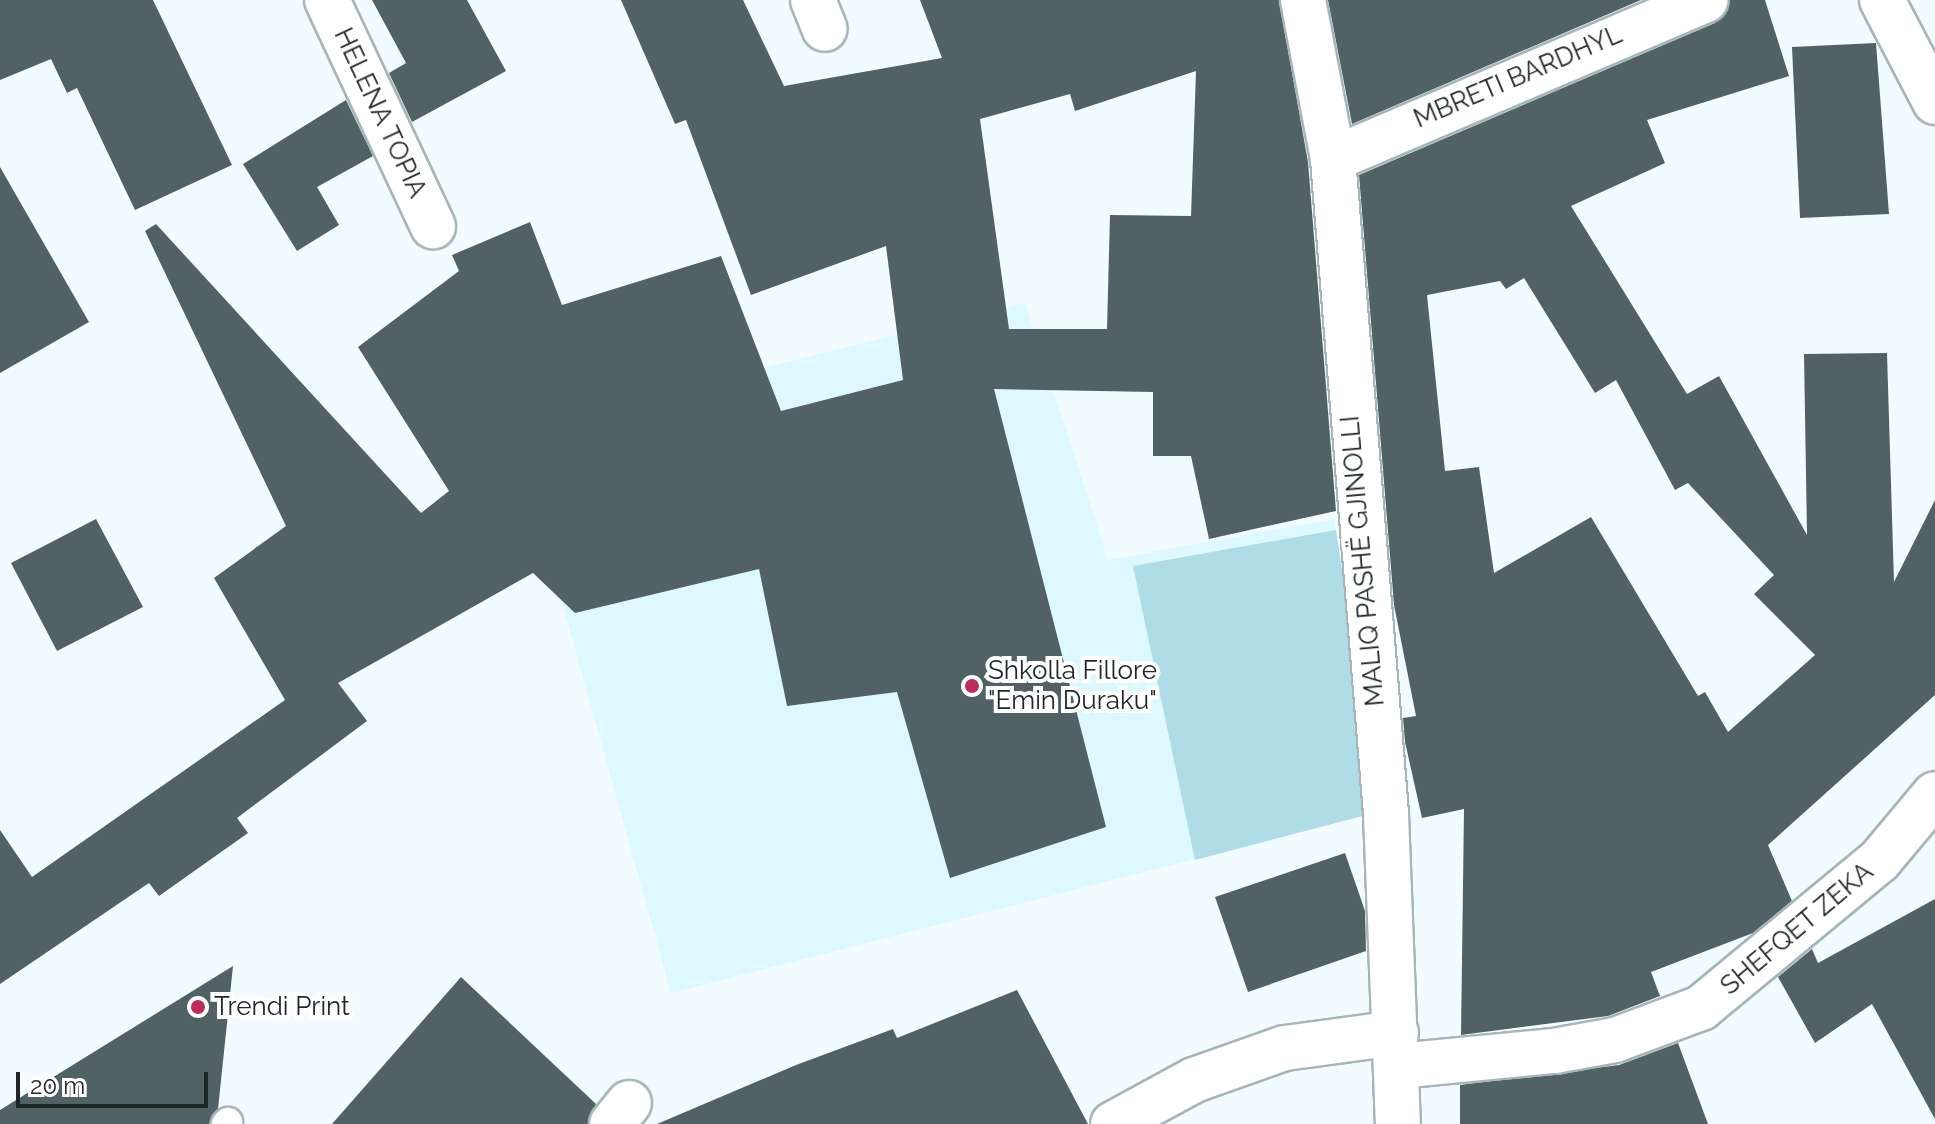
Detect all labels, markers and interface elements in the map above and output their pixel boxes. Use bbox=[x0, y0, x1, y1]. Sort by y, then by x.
street label: MBRETI BARDHYL bbox=[1409, 19, 1627, 135]
street label: HELENA TOPIA bbox=[327, 22, 433, 204]
street label: MALIQ PASHË GJINOLLI bbox=[1335, 414, 1391, 708]
place label: Shkolla Fillore "Emin Duraku" bbox=[988, 655, 1157, 716]
marker: Shkolla Fillore "Emin Duraku" bbox=[963, 677, 981, 695]
street label: SHEFQET ZEKA bbox=[1714, 856, 1880, 1002]
place label: Trendi Print bbox=[214, 991, 350, 1023]
marker: Trendi Print bbox=[189, 998, 207, 1016]
scale bar bbox=[20, 1056, 212, 1106]
text: 20 m bbox=[30, 1071, 85, 1100]

